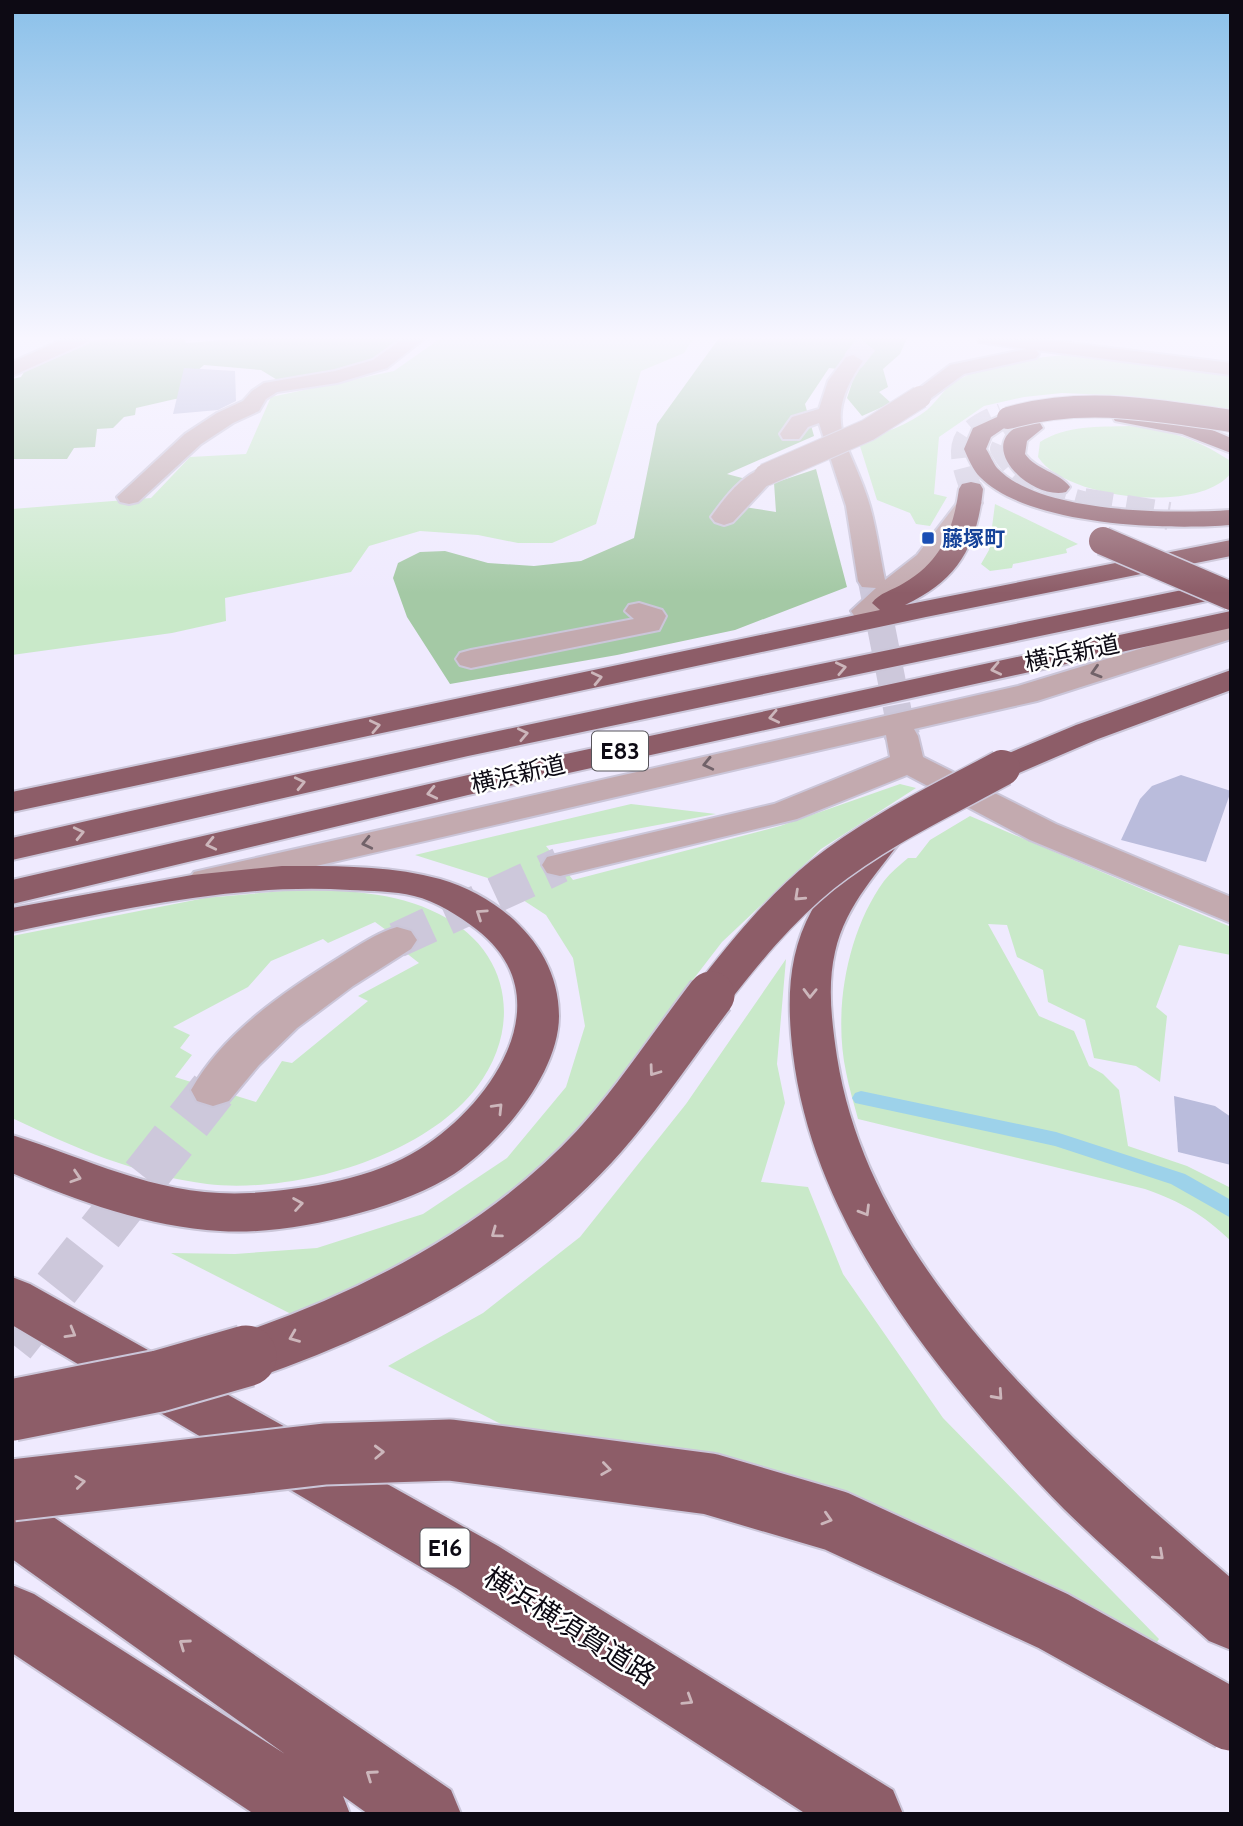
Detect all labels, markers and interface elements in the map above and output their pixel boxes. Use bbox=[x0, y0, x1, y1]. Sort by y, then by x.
place label: 藤塚町 bbox=[942, 526, 1005, 551]
marker: 藤塚町 bbox=[920, 530, 936, 546]
street label: 横浜新道 bbox=[1022, 629, 1122, 677]
one-way arrow bbox=[835, 661, 847, 676]
one-way arrow bbox=[990, 661, 1002, 676]
one-way arrow bbox=[1090, 664, 1102, 678]
one-way arrow bbox=[591, 671, 603, 686]
one-way arrow bbox=[768, 709, 780, 724]
one-way arrow bbox=[369, 720, 381, 735]
one-way arrow bbox=[517, 728, 529, 743]
road number: E83 bbox=[592, 732, 648, 771]
street label: 横浜新道 bbox=[468, 749, 568, 799]
one-way arrow bbox=[702, 756, 714, 771]
one-way arrow bbox=[294, 776, 306, 791]
one-way arrow bbox=[426, 785, 438, 799]
one-way arrow bbox=[73, 827, 85, 842]
one-way arrow bbox=[361, 835, 373, 849]
one-way arrow bbox=[205, 836, 217, 850]
one-way arrow bbox=[794, 888, 807, 900]
one-way arrow bbox=[476, 910, 489, 922]
one-way arrow bbox=[802, 989, 818, 999]
one-way arrow bbox=[650, 1064, 663, 1076]
one-way arrow bbox=[489, 1103, 502, 1116]
one-way arrow bbox=[70, 1169, 82, 1183]
one-way arrow bbox=[292, 1197, 304, 1212]
one-way arrow bbox=[857, 1203, 870, 1216]
one-way arrow bbox=[491, 1225, 503, 1237]
one-way arrow bbox=[64, 1325, 77, 1338]
one-way arrow bbox=[289, 1329, 301, 1343]
one-way arrow bbox=[989, 1387, 1002, 1400]
one-way arrow bbox=[374, 1445, 385, 1460]
one-way arrow bbox=[600, 1462, 612, 1477]
one-way arrow bbox=[74, 1474, 86, 1489]
one-way arrow bbox=[821, 1510, 833, 1525]
road number: E16 bbox=[420, 1528, 470, 1568]
one-way arrow bbox=[1151, 1547, 1164, 1559]
street label: 横浜横須賀道路 bbox=[478, 1560, 662, 1692]
one-way arrow bbox=[179, 1639, 192, 1652]
one-way arrow bbox=[680, 1691, 693, 1704]
one-way arrow bbox=[366, 1770, 379, 1783]

